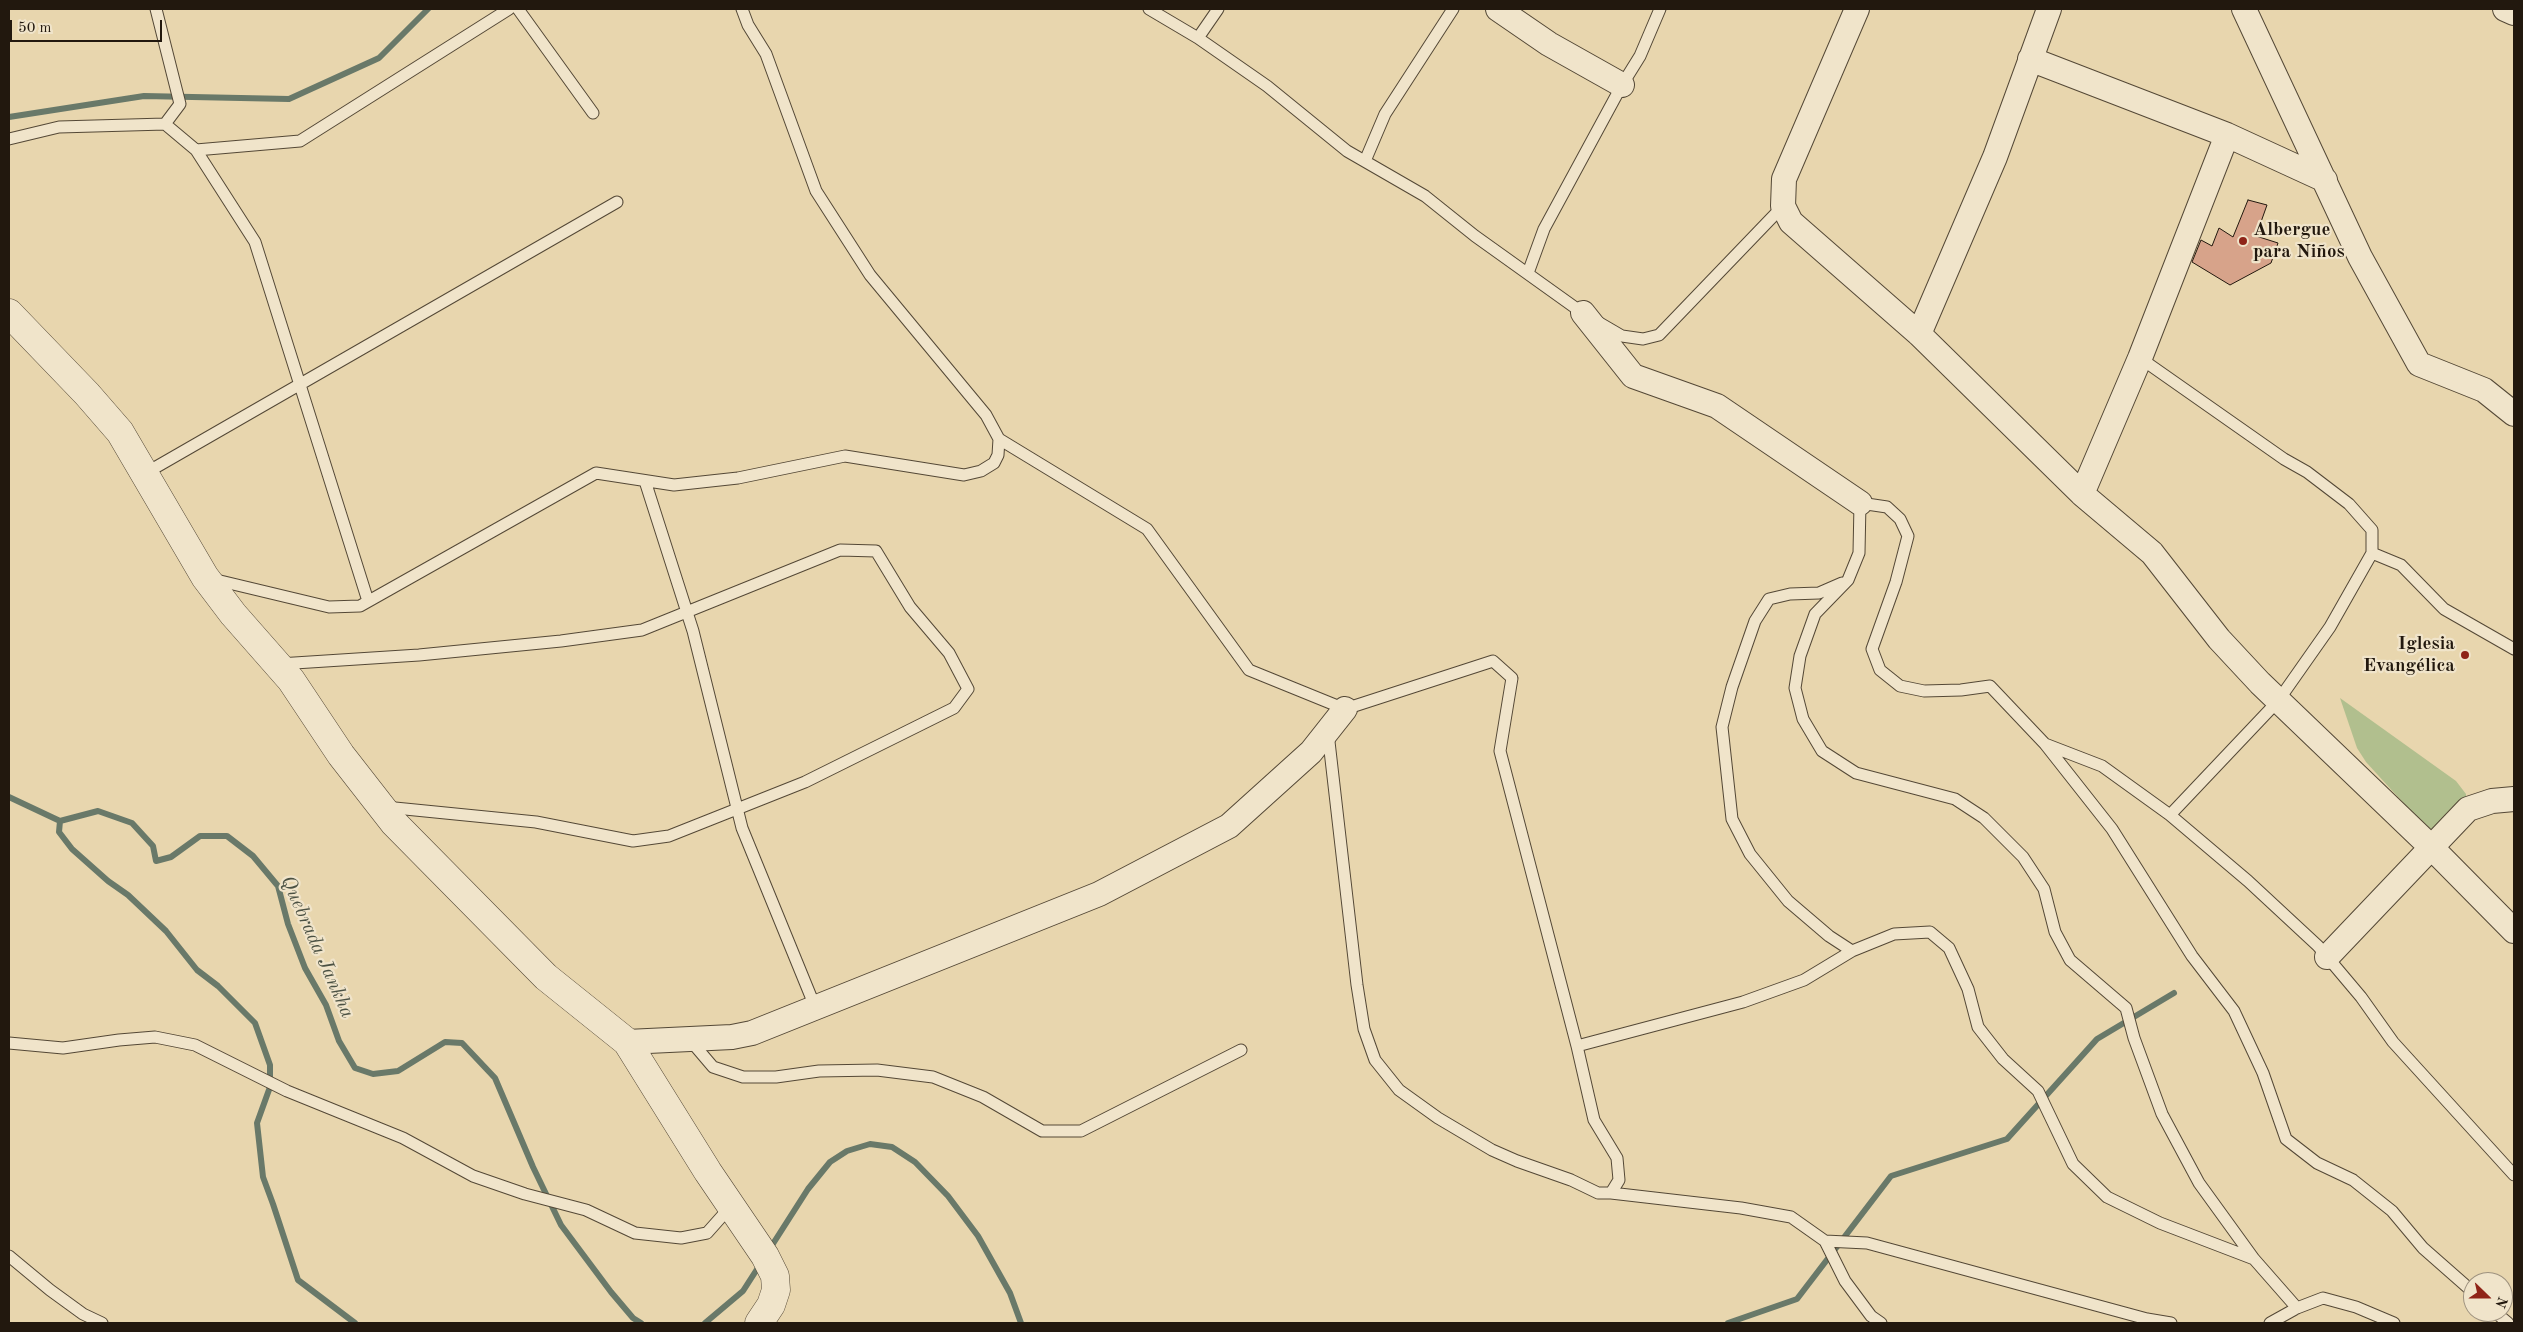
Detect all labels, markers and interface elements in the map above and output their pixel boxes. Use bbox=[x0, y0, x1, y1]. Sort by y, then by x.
scale bar bbox=[12, 10, 165, 42]
text: 50 m bbox=[18, 21, 52, 36]
place label: Albergue para Niños bbox=[2253, 219, 2345, 263]
marker: Albergue para Niños bbox=[2237, 235, 2249, 247]
place label: Iglesia Evangélica bbox=[2363, 633, 2455, 677]
marker: Iglesia Evangélica bbox=[2459, 649, 2471, 661]
water label: Quebrada Jankha bbox=[275, 872, 359, 1022]
north arrow bbox=[2463, 1272, 2513, 1322]
text: N bbox=[2492, 1295, 2509, 1310]

